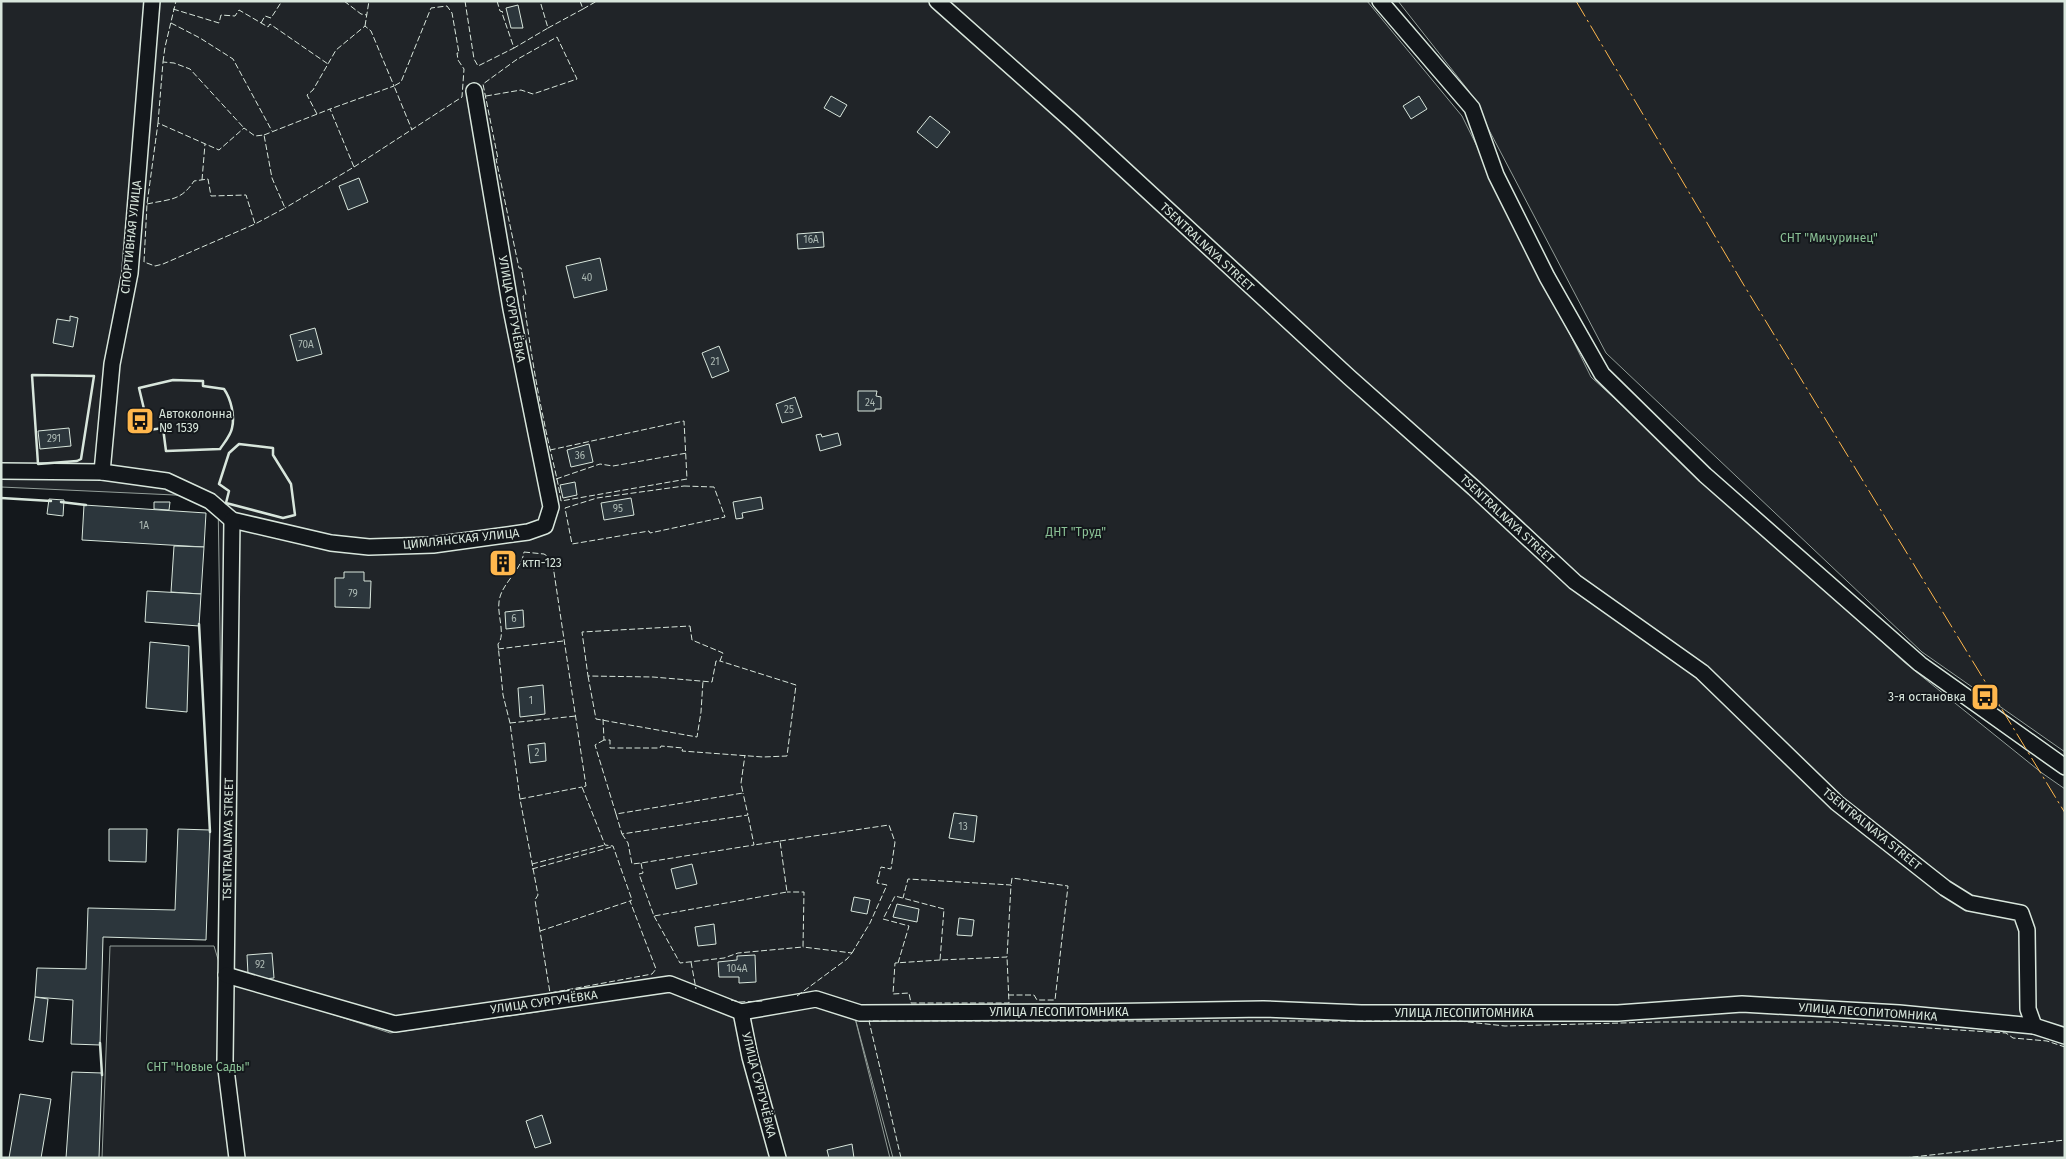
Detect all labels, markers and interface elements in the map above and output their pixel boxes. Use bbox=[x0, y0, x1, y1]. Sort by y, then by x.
street label: СПОРТИВНАЯ УЛИЦА bbox=[118, 179, 144, 294]
street label: TSENTRALNAYA STREET bbox=[1157, 200, 1257, 295]
park label: СНТ "Мичуринец" bbox=[1780, 231, 1878, 245]
house number: 16А bbox=[803, 234, 819, 246]
street label: УЛИЦА СУРГУЧЁВКА bbox=[496, 254, 529, 364]
house number: 40 bbox=[582, 272, 593, 284]
house number: 70А bbox=[298, 339, 314, 351]
house number: 21 bbox=[710, 356, 720, 368]
house number: 24 bbox=[865, 397, 876, 409]
house number: 25 bbox=[784, 404, 794, 416]
bus stop icon: Автоколонна № 1539 bbox=[125, 406, 155, 436]
place label: Автоколонна № 1539 bbox=[159, 407, 232, 435]
house number: 291 bbox=[47, 433, 61, 445]
house number: 36 bbox=[575, 450, 585, 462]
street label: TSENTRALNAYA STREET bbox=[1457, 472, 1557, 567]
house number: 95 bbox=[613, 503, 623, 515]
house number: 1А bbox=[139, 520, 149, 532]
park label: ДНТ "Труд" bbox=[1045, 525, 1106, 539]
street label: ЦИМЛЯНСКАЯ УЛИЦА bbox=[402, 526, 520, 552]
building icon: ктп-123 bbox=[488, 548, 518, 578]
place label: ктп-123 bbox=[522, 556, 562, 570]
house number: 79 bbox=[348, 588, 358, 600]
house number: 6 bbox=[511, 613, 517, 625]
bus stop icon: 3-я остановка bbox=[1970, 682, 2000, 712]
place label: 3-я остановка bbox=[1888, 690, 1966, 704]
house number: 1 bbox=[529, 695, 533, 707]
house number: 2 bbox=[535, 747, 540, 759]
street label: TSENTRALNAYA STREET bbox=[220, 777, 236, 901]
street label: TSENTRALNAYA STREET bbox=[1820, 785, 1925, 874]
house number: 13 bbox=[958, 821, 968, 833]
house number: 92 bbox=[255, 959, 265, 971]
house number: 104А bbox=[727, 963, 748, 975]
street label: УЛИЦА СУРГУЧЁВКА bbox=[489, 987, 599, 1016]
street label: УЛИЦА ЛЕСОПИТОМНИКА bbox=[1798, 1000, 1938, 1024]
street label: УЛИЦА ЛЕСОПИТОМНИКА bbox=[989, 1005, 1129, 1019]
street label: УЛИЦА ЛЕСОПИТОМНИКА bbox=[1394, 1006, 1534, 1020]
street label: УЛИЦА СУРГУЧЁВКА bbox=[739, 1031, 780, 1139]
park label: СНТ "Новые Сады" bbox=[147, 1060, 250, 1074]

